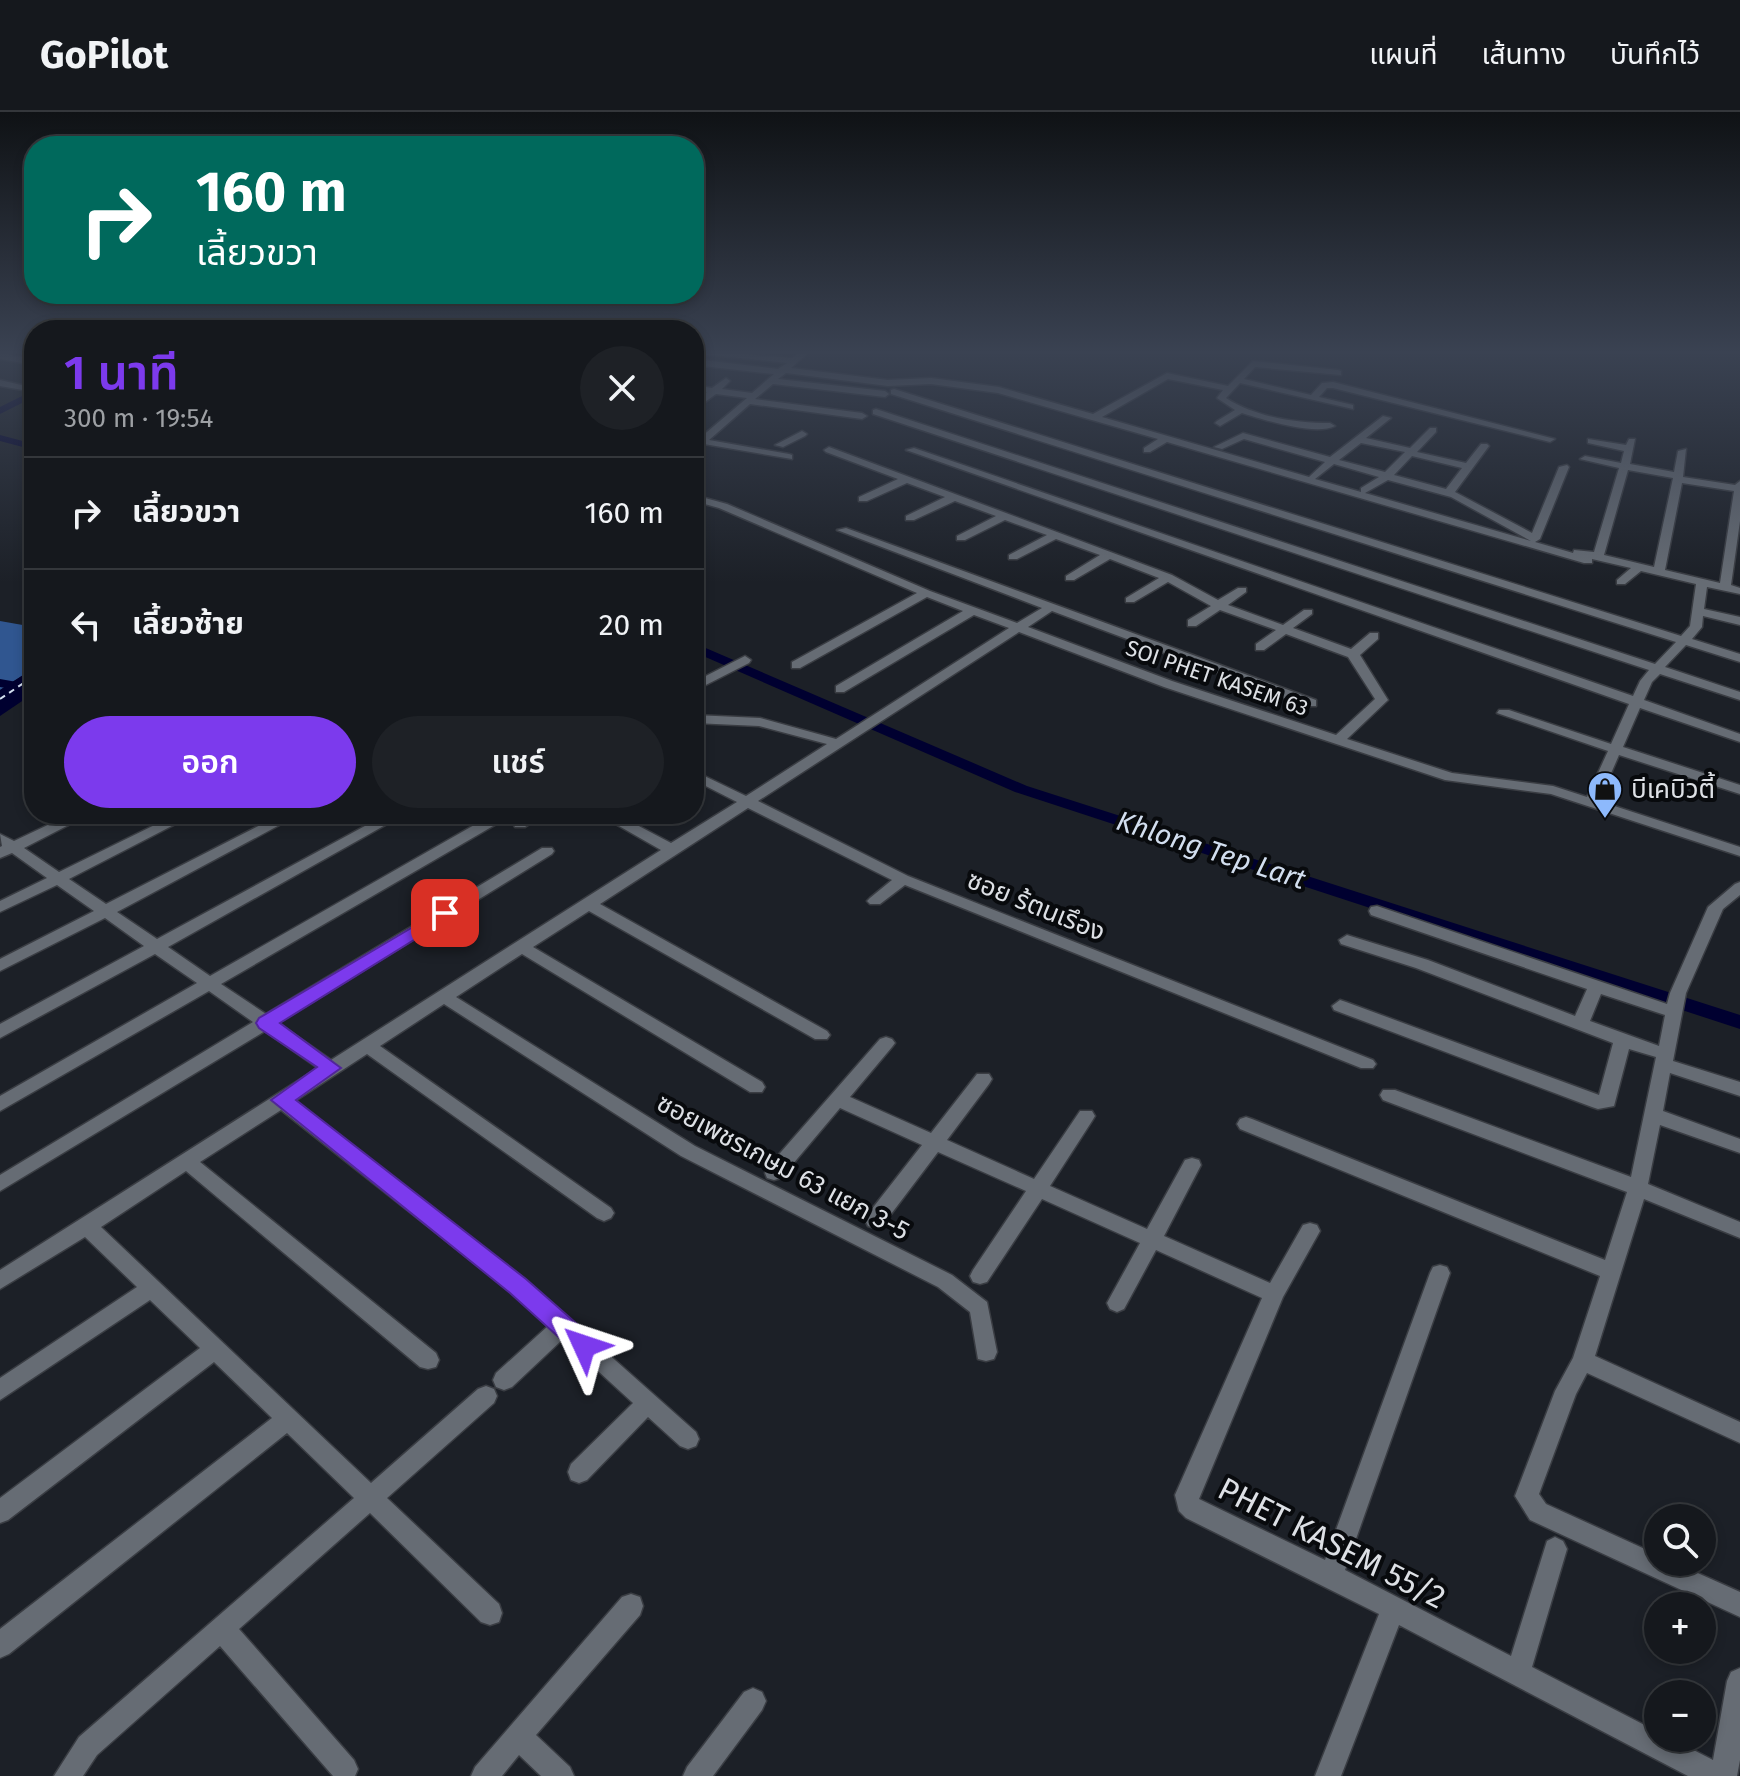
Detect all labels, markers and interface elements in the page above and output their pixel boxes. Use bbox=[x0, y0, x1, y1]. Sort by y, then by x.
text: GoPilot bbox=[40, 32, 168, 78]
text: แผนที่ bbox=[1369, 38, 1437, 71]
text: เส้นทาง bbox=[1481, 38, 1566, 71]
text: บันทึกไว้ bbox=[1610, 38, 1700, 71]
text: 160 m bbox=[196, 159, 347, 226]
icon: right bbox=[64, 168, 168, 272]
text: เลี้ยวขวา bbox=[196, 231, 318, 275]
text: 1 นาที bbox=[64, 344, 179, 402]
button: close bbox=[580, 346, 664, 430]
text: 300 m · 19:54 bbox=[64, 403, 213, 434]
icon: right bbox=[64, 491, 108, 535]
text: เลี้ยวขวา bbox=[132, 494, 240, 530]
text: 160 m bbox=[585, 495, 664, 531]
icon: left bbox=[64, 603, 108, 647]
text: เลี้ยวซ้าย bbox=[132, 606, 244, 642]
text: 20 m bbox=[599, 607, 664, 643]
street label: SOI PHET KASEM 63 bbox=[1122, 634, 1312, 722]
button: ออก bbox=[64, 716, 356, 808]
button: แชร์ bbox=[372, 716, 664, 808]
shop icon: บีเคบิวตี้ bbox=[1586, 770, 1624, 820]
place label: บีเคบิวตี้ bbox=[1631, 771, 1715, 805]
water label: Khlong Tep Lart bbox=[1112, 804, 1310, 896]
street label: ซอย ร้ตนเรึอง bbox=[963, 864, 1109, 948]
pin bbox=[411, 879, 479, 947]
icon: arrive bbox=[423, 891, 467, 935]
street label: ซอยเพชรเกษม 63 แยก 3-5 bbox=[651, 1087, 915, 1247]
position arrow bbox=[542, 1304, 626, 1388]
street label: PHET KASEM 55/2 bbox=[1212, 1469, 1452, 1617]
map controls bbox=[1644, 1504, 1716, 1752]
button: search bbox=[1644, 1504, 1716, 1576]
button: + bbox=[1644, 1592, 1716, 1664]
button: − bbox=[1644, 1680, 1716, 1752]

